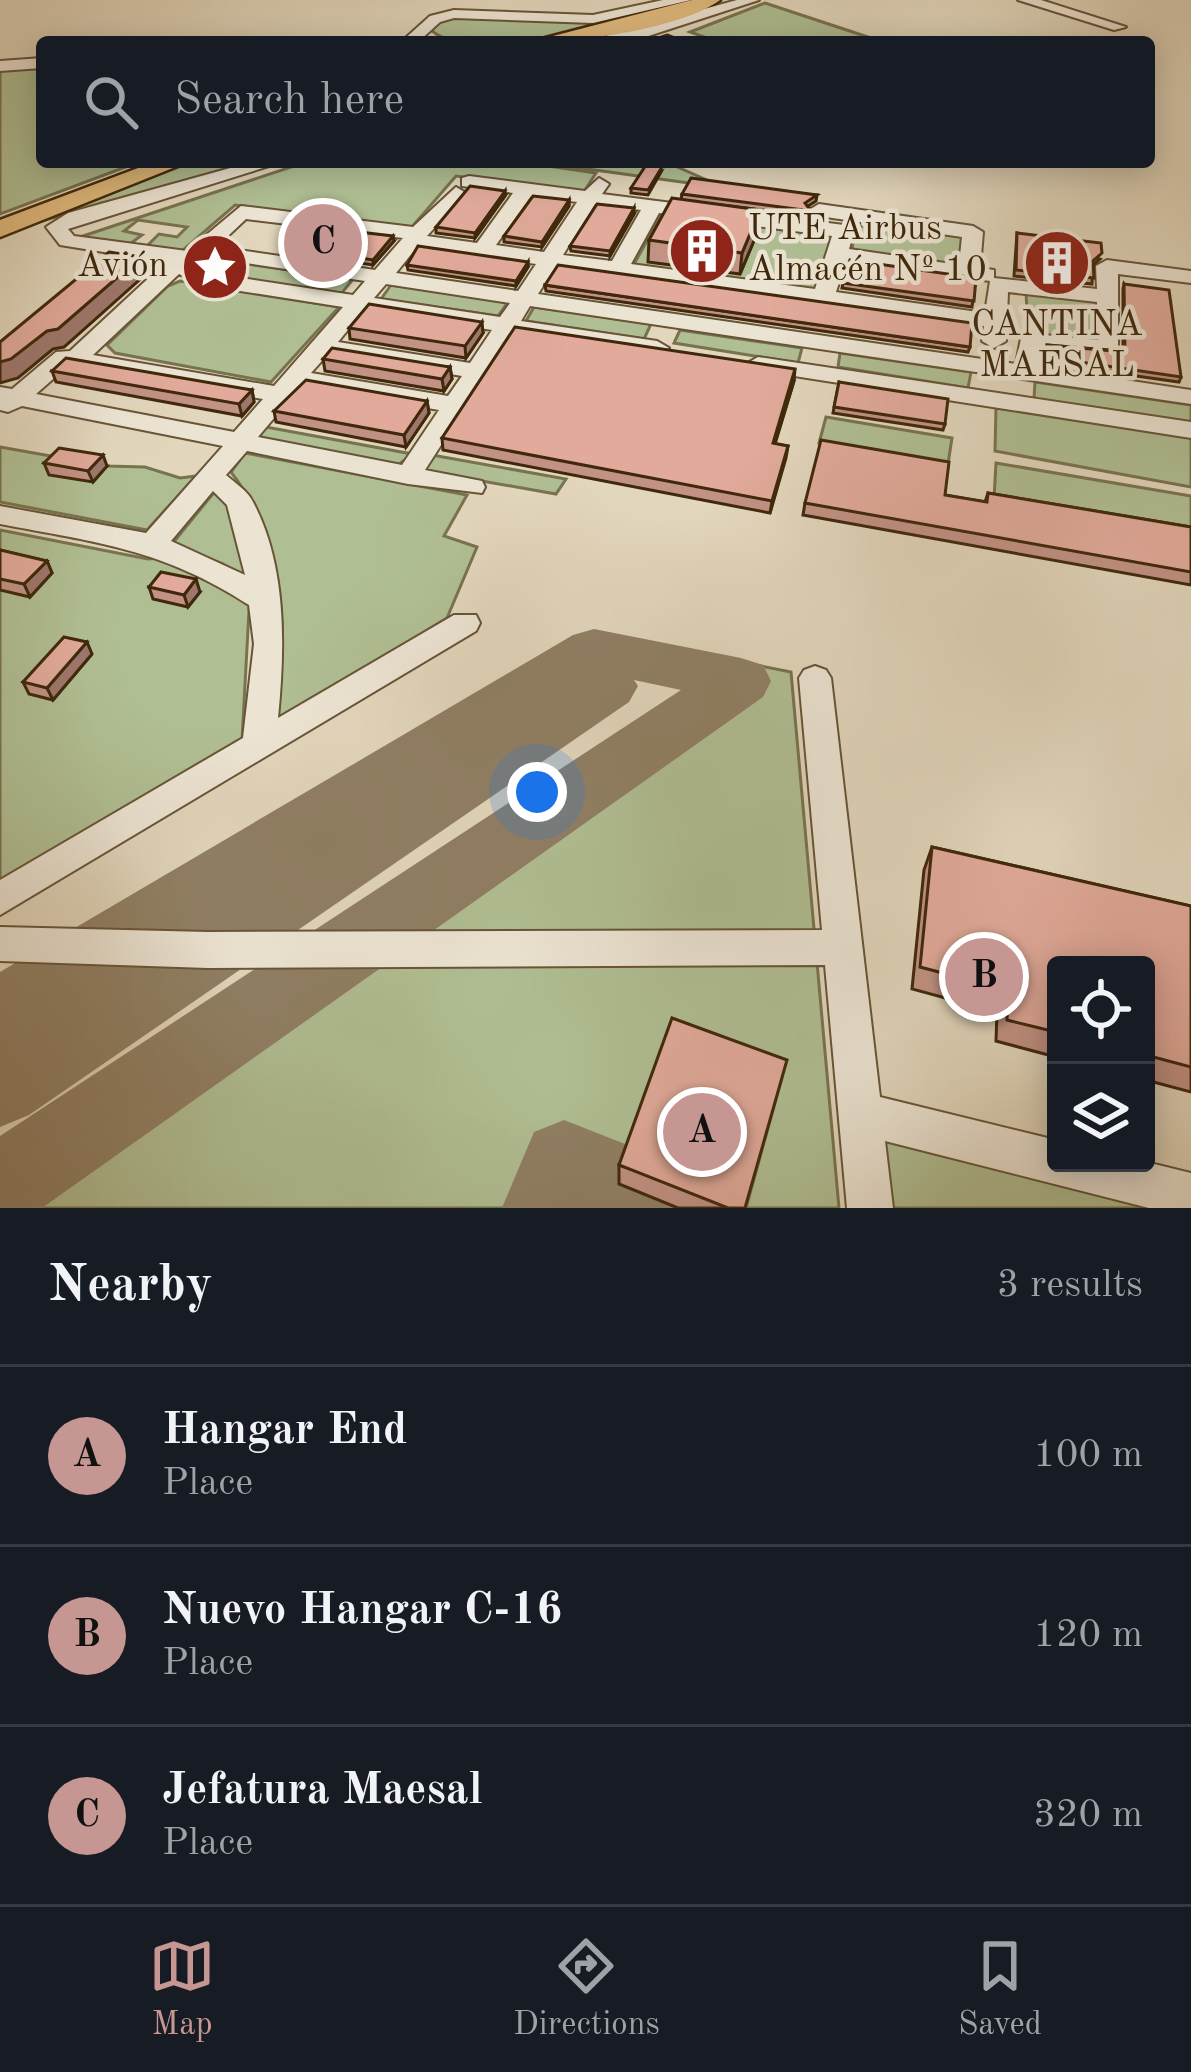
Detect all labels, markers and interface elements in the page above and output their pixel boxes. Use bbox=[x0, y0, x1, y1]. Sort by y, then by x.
search box bbox=[36, 36, 1155, 168]
icon: search bbox=[78, 69, 144, 135]
text: Search here bbox=[174, 79, 404, 124]
pin: C bbox=[284, 198, 362, 288]
place label: UTE Airbus Almacén Nº 10 bbox=[748, 212, 987, 289]
building icon: UTE Airbus Almacén Nº 10 bbox=[667, 216, 737, 286]
building icon: CANTINA MAESAL bbox=[1022, 228, 1092, 298]
place icon: Avión bbox=[180, 232, 250, 302]
place label: Avión bbox=[77, 249, 168, 285]
place label: CANTINA MAESAL bbox=[971, 308, 1143, 385]
your location bbox=[507, 762, 567, 822]
pin: B bbox=[945, 932, 1023, 1022]
map controls bbox=[1047, 956, 1155, 1172]
button: locate bbox=[1047, 956, 1155, 1064]
button: layers bbox=[1047, 1064, 1155, 1172]
pin: A bbox=[663, 1087, 741, 1177]
text: Nearby bbox=[48, 1261, 213, 1312]
text: 3 results bbox=[997, 1266, 1143, 1305]
text: Hangar End bbox=[162, 1409, 407, 1454]
text: A bbox=[72, 1436, 102, 1475]
text: 100 m bbox=[1033, 1436, 1143, 1475]
text: Place bbox=[162, 1464, 253, 1503]
text: Nuevo Hangar C-16 bbox=[162, 1589, 562, 1634]
text: B bbox=[73, 1616, 101, 1655]
text: 120 m bbox=[1033, 1616, 1143, 1655]
text: Place bbox=[162, 1644, 253, 1683]
text: Jefatura Maesal bbox=[162, 1769, 483, 1814]
text: C bbox=[74, 1796, 100, 1835]
text: 320 m bbox=[1033, 1796, 1143, 1835]
text: Place bbox=[162, 1824, 253, 1863]
tab: Map bbox=[149, 1933, 215, 2046]
tab: Directions bbox=[513, 1933, 660, 2046]
tab: Saved bbox=[958, 1933, 1042, 2046]

